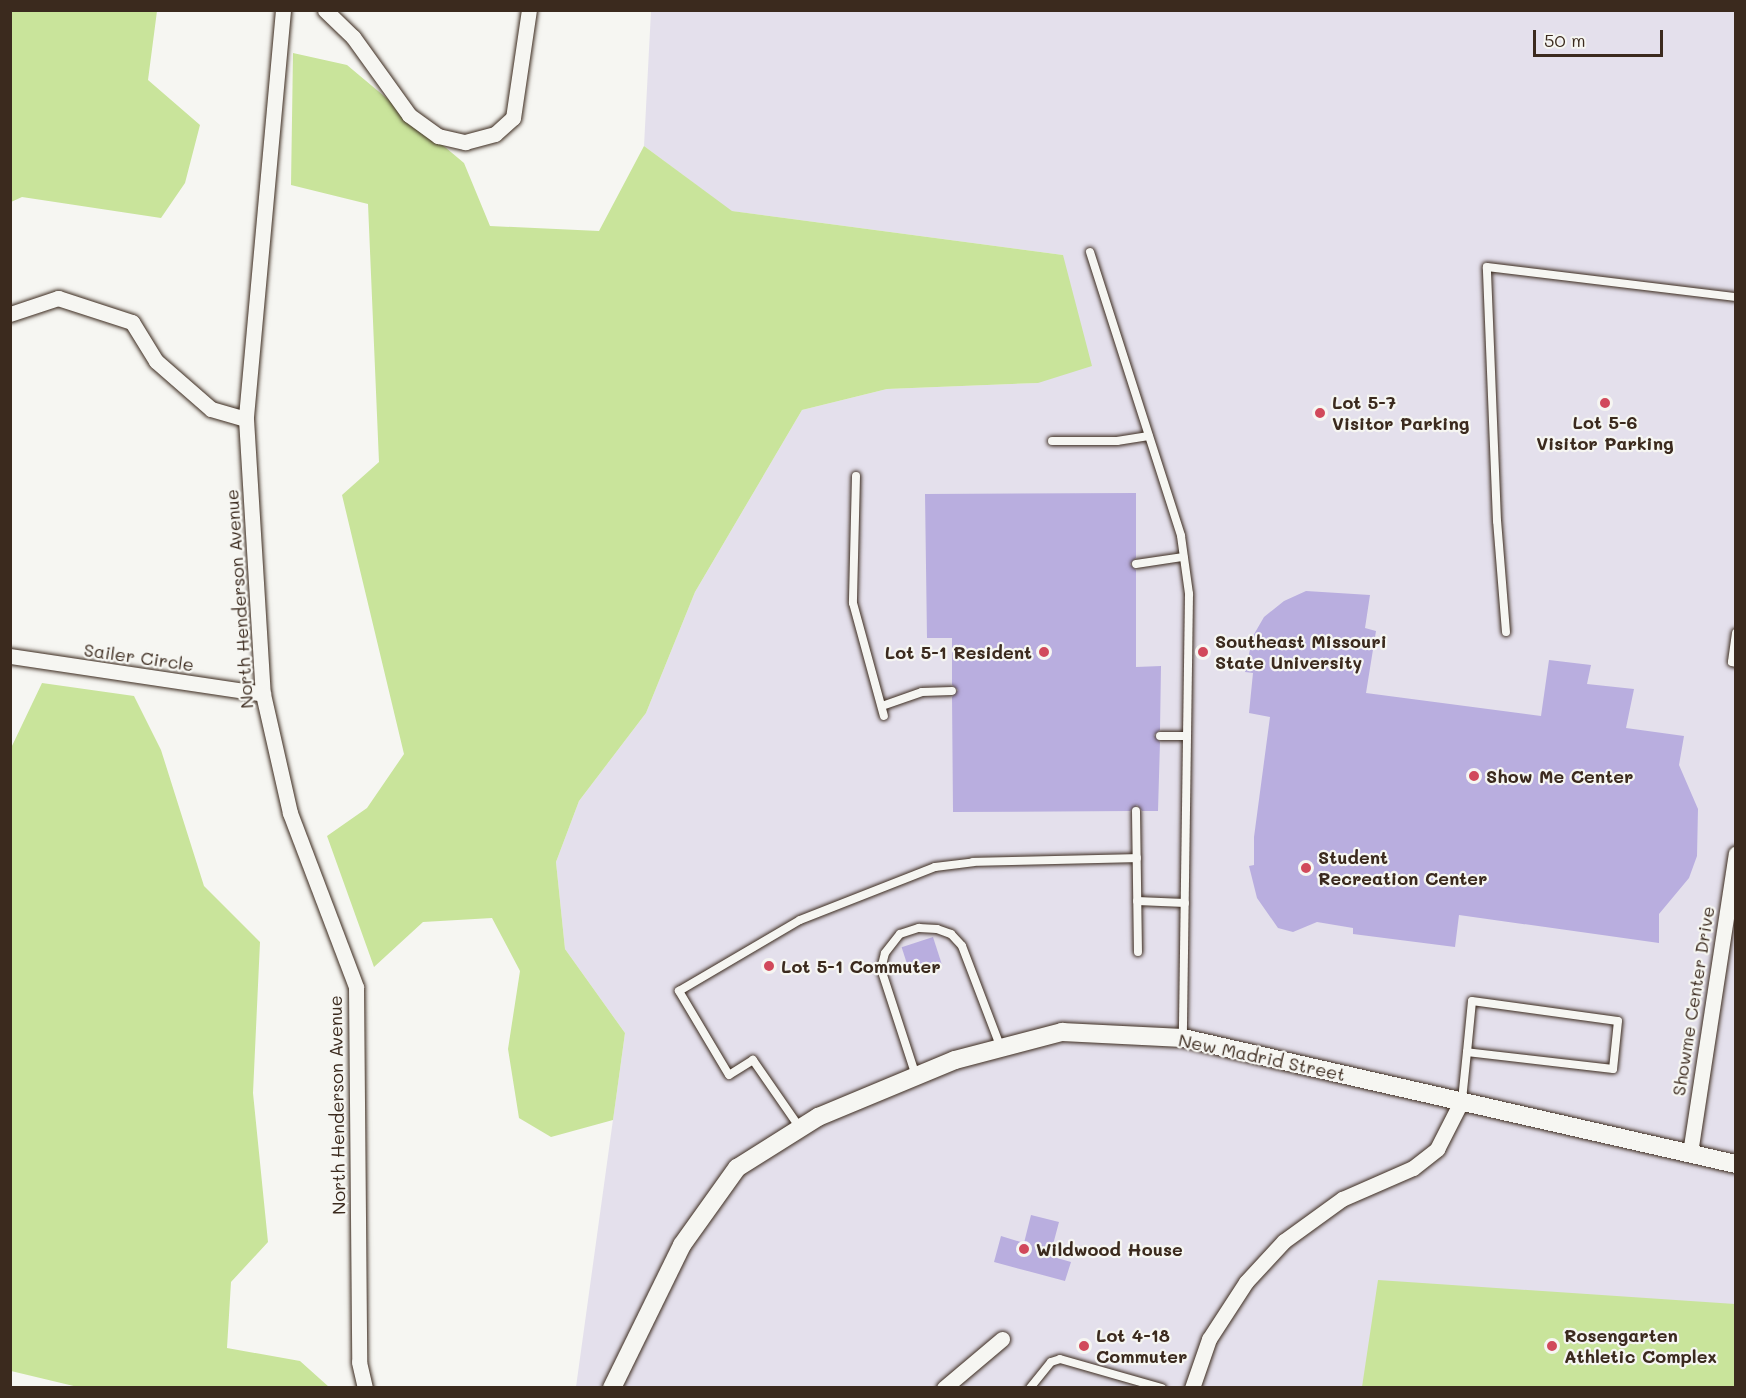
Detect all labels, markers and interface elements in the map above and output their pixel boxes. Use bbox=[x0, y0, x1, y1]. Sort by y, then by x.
scale bar bbox=[1536, 18, 1666, 56]
text: 50 m bbox=[1544, 28, 1586, 52]
place label: Lot 5-7 Visitor Parking bbox=[1332, 392, 1470, 434]
marker: Lot 5-6 Visitor Parking bbox=[1598, 396, 1612, 410]
marker: Lot 5-7 Visitor Parking bbox=[1313, 406, 1327, 420]
place label: Lot 5-6 Visitor Parking bbox=[1536, 412, 1674, 454]
street label: North Henderson Avenue bbox=[221, 489, 257, 709]
place label: Southeast Missouri State University bbox=[1215, 631, 1387, 674]
street label: Sailer Circle bbox=[83, 639, 195, 675]
place label: Lot 5-1 Resident bbox=[885, 641, 1032, 663]
marker: Lot 5-1 Resident bbox=[1037, 645, 1051, 659]
marker: Southeast Missouri State University bbox=[1196, 645, 1210, 659]
place label: Show Me Center bbox=[1486, 765, 1633, 787]
marker: Show Me Center bbox=[1467, 769, 1481, 783]
place label: Student Recreation Center bbox=[1318, 847, 1487, 890]
marker: Student Recreation Center bbox=[1299, 861, 1313, 875]
street label: Showme Center Drive bbox=[1667, 905, 1719, 1097]
place label: Lot 5-1 Commuter bbox=[781, 955, 941, 977]
marker: Lot 5-1 Commuter bbox=[762, 959, 776, 973]
street label: North Henderson Avenue bbox=[324, 995, 350, 1215]
street label: New Madrid Street bbox=[1177, 1029, 1347, 1085]
place label: Wildwood House bbox=[1036, 1238, 1183, 1260]
marker: Wildwood House bbox=[1017, 1242, 1031, 1256]
place label: Lot 4-18 Commuter bbox=[1096, 1325, 1187, 1368]
place label: Rosengarten Athletic Complex bbox=[1564, 1325, 1717, 1368]
marker: Lot 4-18 Commuter bbox=[1077, 1339, 1091, 1353]
marker: Rosengarten Athletic Complex bbox=[1545, 1339, 1559, 1353]

